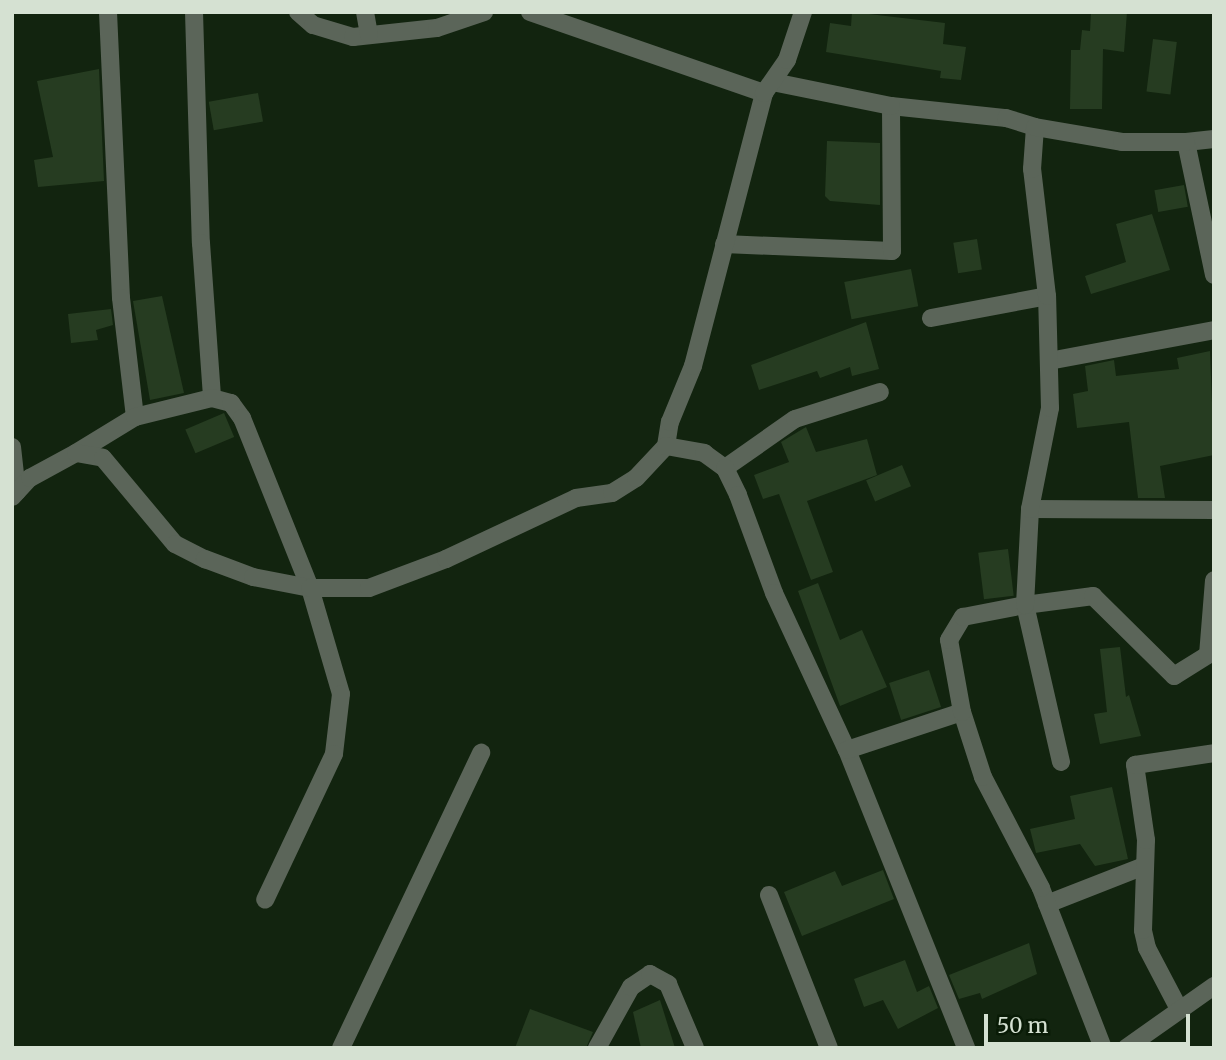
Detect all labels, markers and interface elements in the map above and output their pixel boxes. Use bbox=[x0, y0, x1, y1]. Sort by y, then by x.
scale bar bbox=[988, 1000, 1194, 1044]
text: 50 m bbox=[997, 1012, 1048, 1039]

